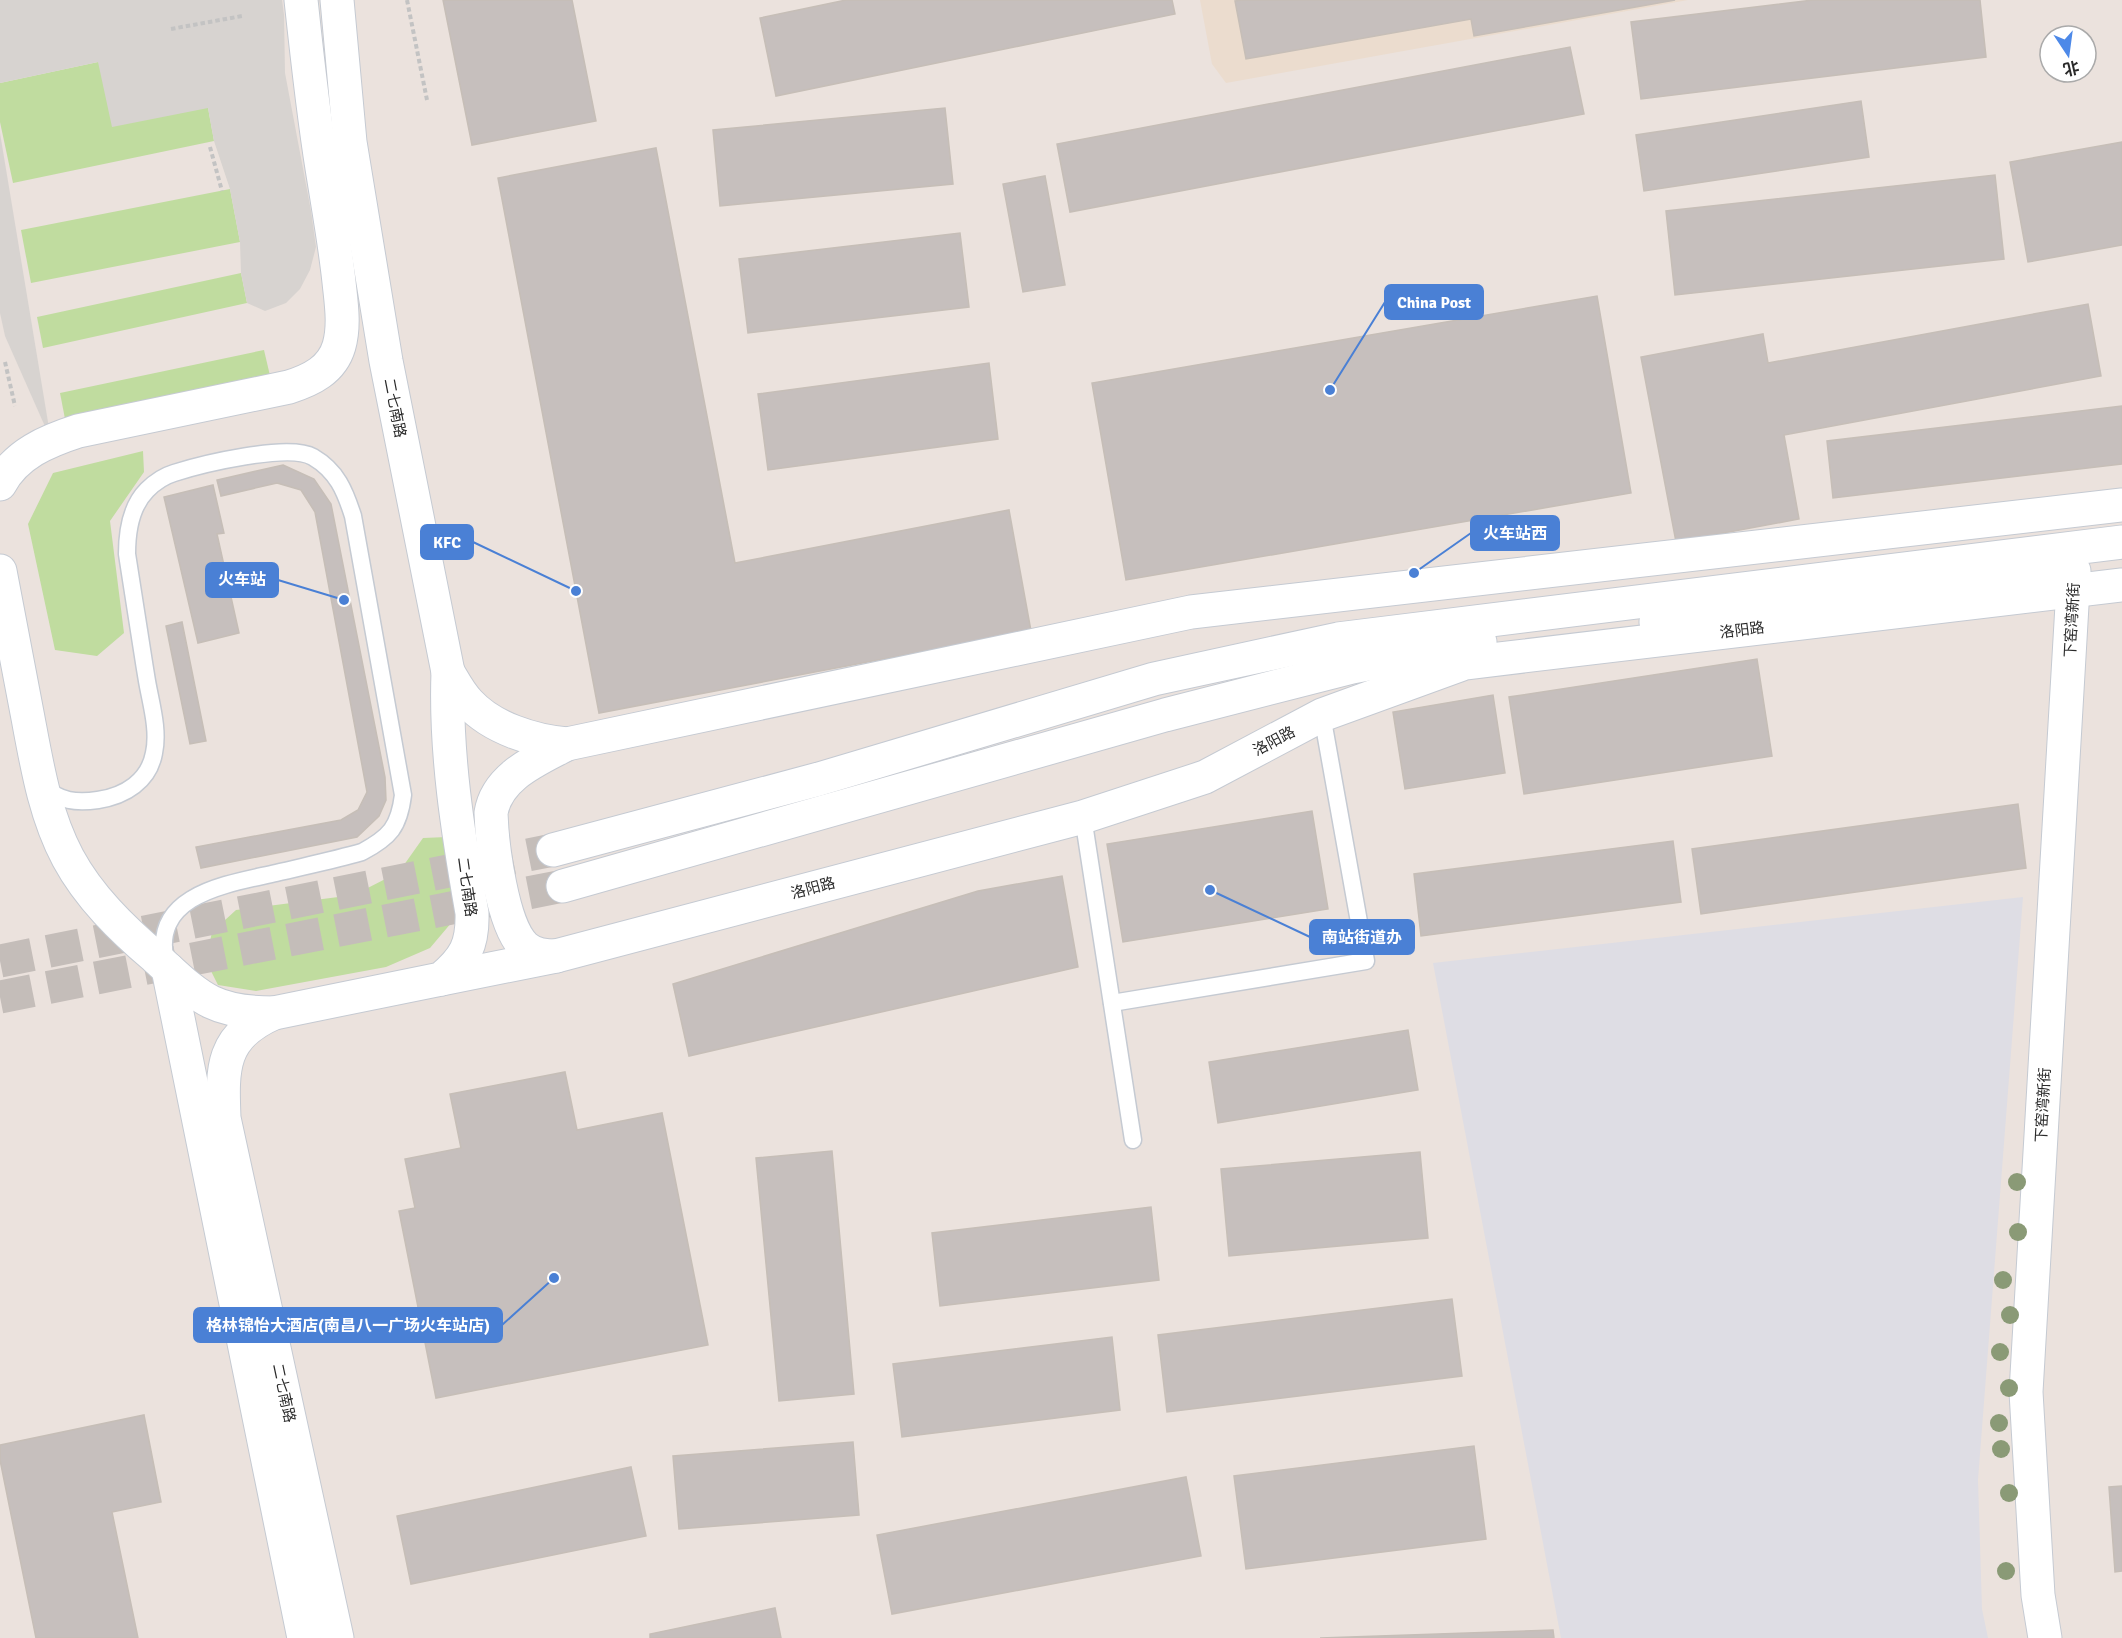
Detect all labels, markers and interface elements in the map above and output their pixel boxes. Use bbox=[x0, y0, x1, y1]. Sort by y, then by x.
north arrow bbox=[2038, 24, 2098, 84]
text: 北 bbox=[2061, 56, 2081, 79]
callout: China Post bbox=[1385, 285, 1483, 319]
text: China Post bbox=[1397, 293, 1471, 313]
street label: 二七南路 bbox=[380, 377, 410, 439]
callout: 火车站西 bbox=[1471, 516, 1559, 550]
text: 火车站西 bbox=[1483, 524, 1547, 544]
callout: KFC bbox=[421, 525, 473, 559]
text: KFC bbox=[433, 533, 461, 553]
callout: 火车站 bbox=[206, 563, 278, 597]
text: 火车站 bbox=[218, 570, 266, 590]
street label: 下窑湾新街 bbox=[2061, 582, 2083, 658]
street label: 洛阳路 bbox=[1719, 618, 1765, 642]
street label: 洛阳路 bbox=[1250, 722, 1298, 760]
street label: 二七南路 bbox=[454, 856, 480, 918]
street label: 洛阳路 bbox=[789, 873, 837, 903]
callout: 南站街道办 bbox=[1310, 920, 1414, 954]
text: 南站街道办 bbox=[1322, 928, 1402, 948]
street label: 下窑湾新街 bbox=[2032, 1067, 2054, 1143]
callout: 格林锦怡大酒店(南昌八一广场火车站店) bbox=[194, 1308, 502, 1342]
text: 格林锦怡大酒店(南昌八一广场火车站店) bbox=[206, 1316, 490, 1336]
street label: 二七南路 bbox=[269, 1362, 299, 1424]

